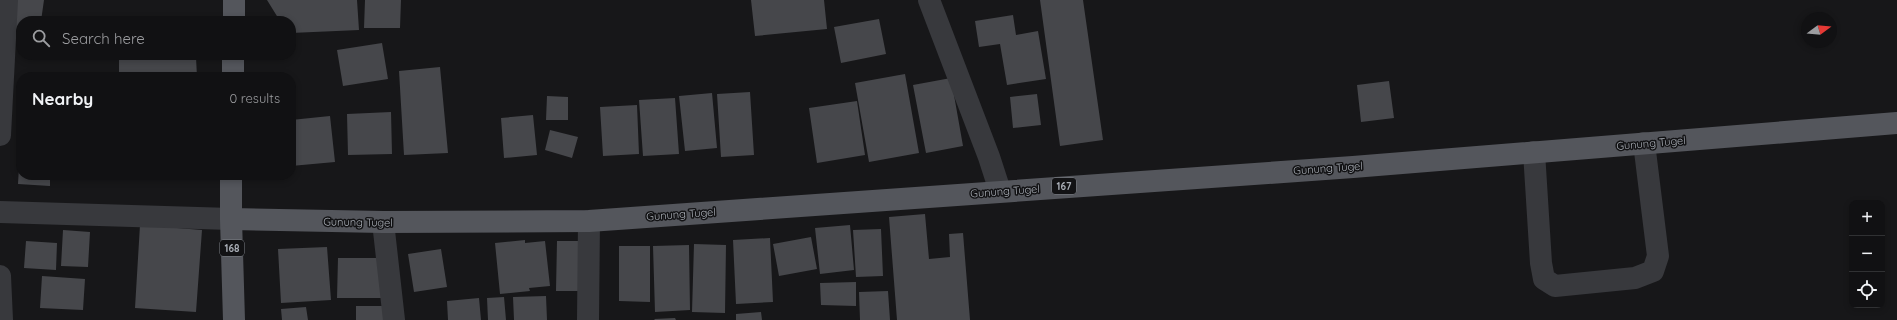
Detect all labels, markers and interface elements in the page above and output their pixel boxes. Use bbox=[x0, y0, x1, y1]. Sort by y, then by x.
north arrow bbox=[1801, 12, 1837, 48]
search box bbox=[16, 16, 296, 60]
icon: search bbox=[30, 27, 52, 49]
text: Search here bbox=[62, 29, 145, 48]
text: Nearby bbox=[32, 88, 93, 109]
text: 0 results bbox=[229, 90, 280, 106]
street label: Gunung Tugel bbox=[1616, 133, 1686, 153]
street label: Gunung Tugel bbox=[1293, 159, 1363, 177]
road number: 167 bbox=[1052, 178, 1076, 194]
street label: Gunung Tugel bbox=[970, 182, 1040, 200]
map controls bbox=[1849, 200, 1885, 308]
button: + bbox=[1849, 200, 1885, 236]
street label: Gunung Tugel bbox=[646, 205, 716, 223]
street label: Gunung Tugel bbox=[323, 214, 393, 230]
button: − bbox=[1849, 236, 1885, 272]
road number: 168 bbox=[220, 240, 244, 256]
button: locate bbox=[1849, 272, 1885, 308]

